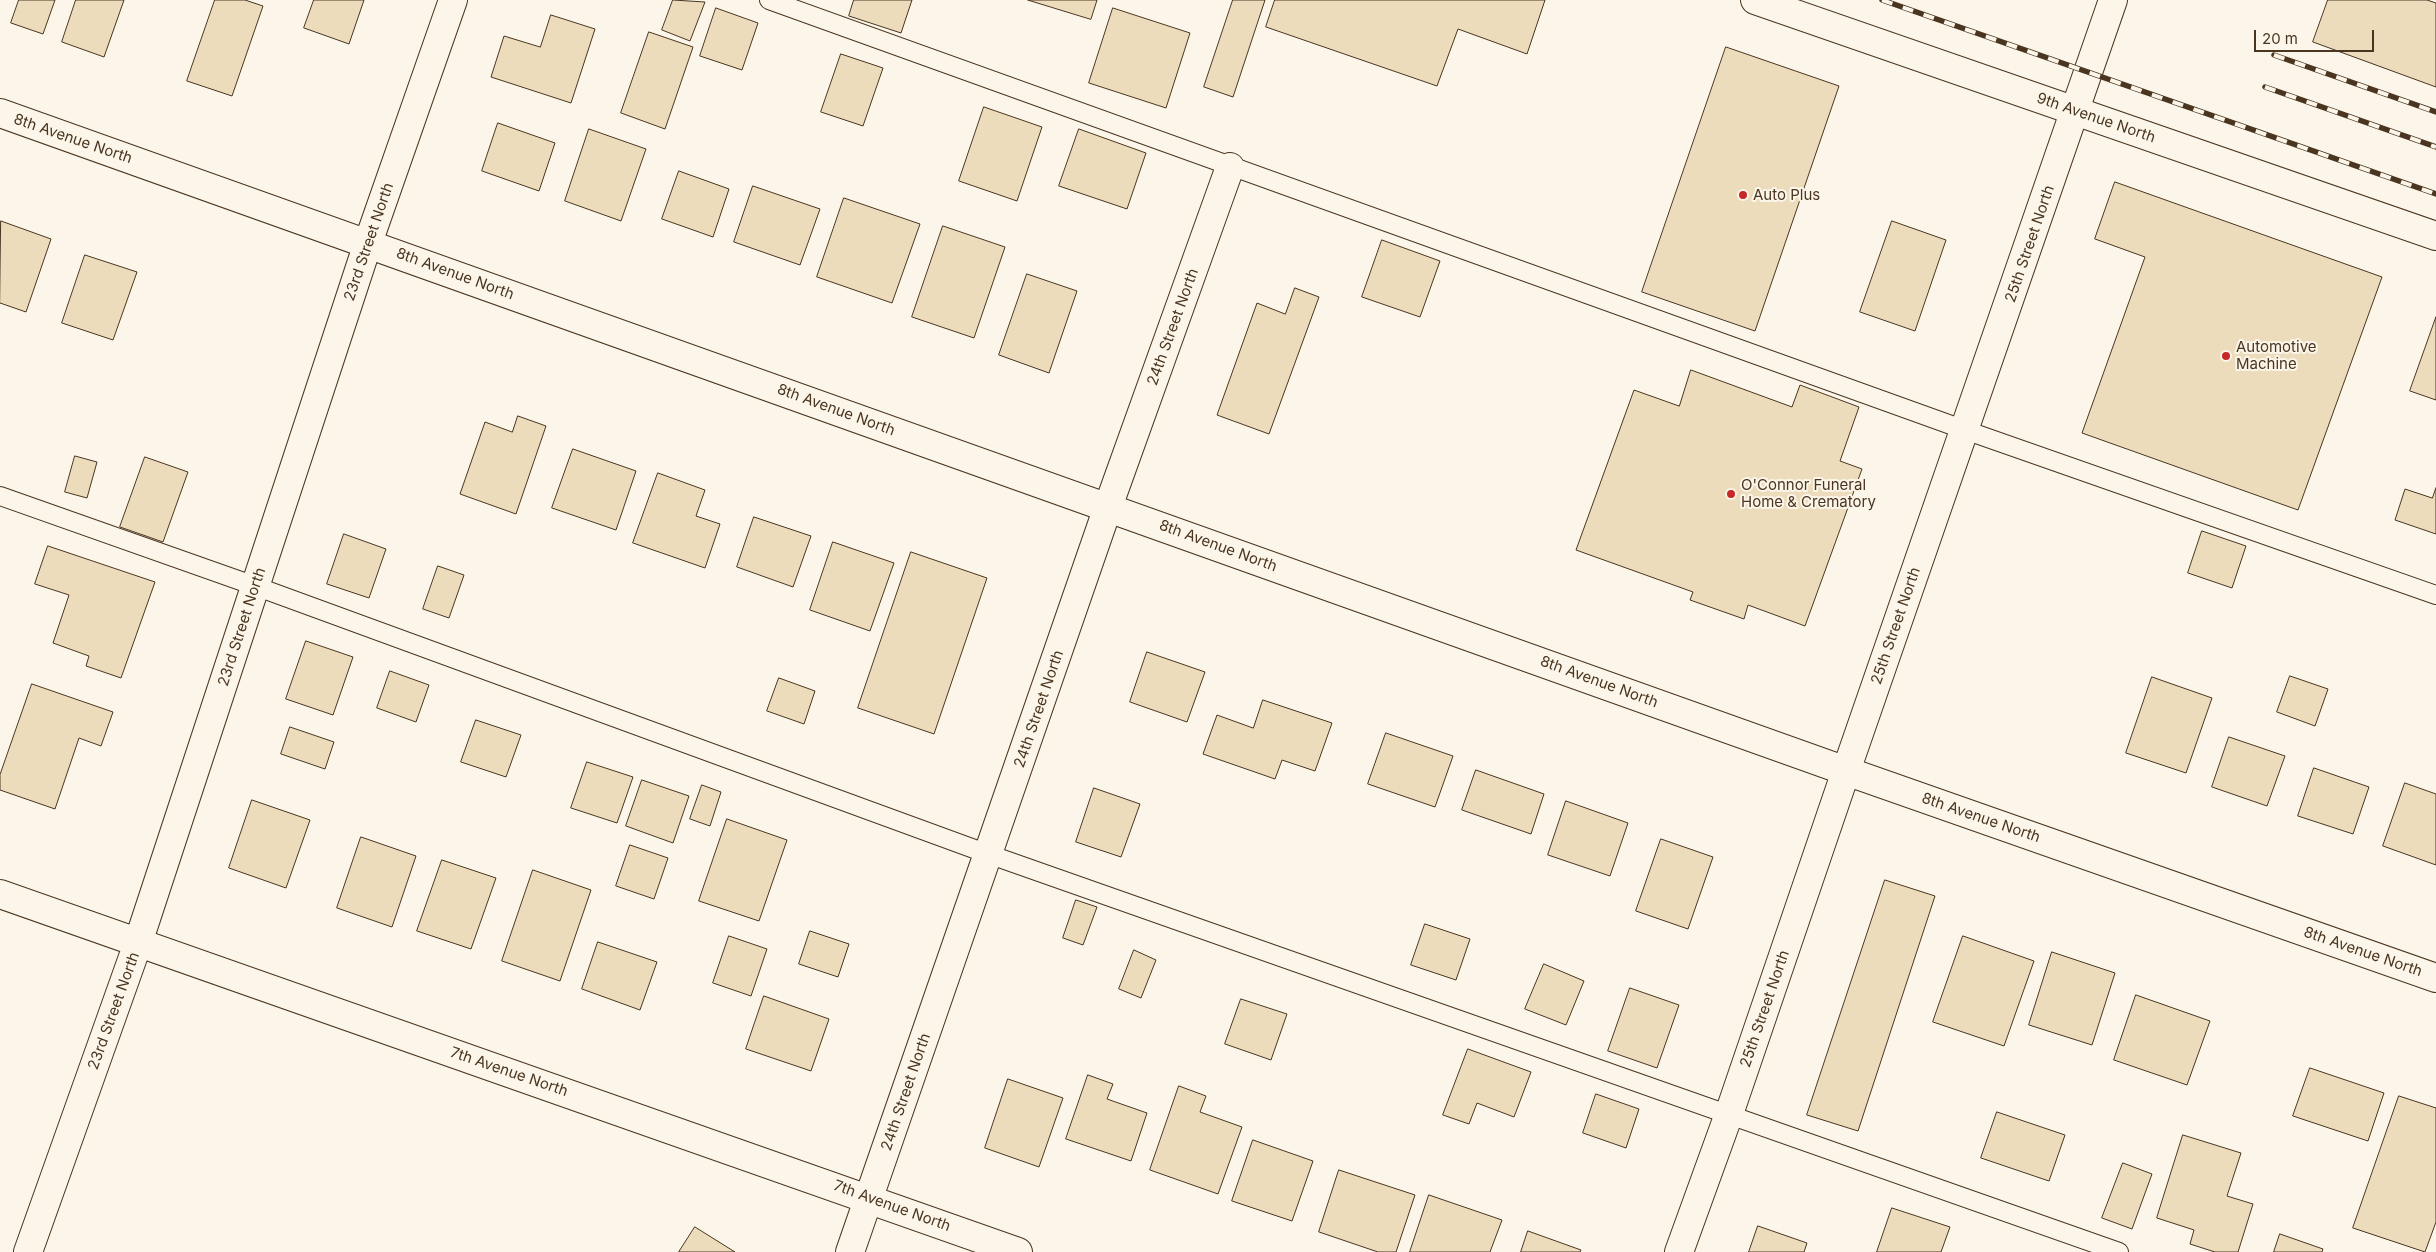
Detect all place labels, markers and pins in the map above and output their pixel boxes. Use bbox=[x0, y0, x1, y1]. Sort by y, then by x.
place label: Auto Plus bbox=[1753, 186, 1820, 204]
marker: Auto Plus bbox=[1737, 189, 1749, 201]
place label: Automotive Machine bbox=[2236, 338, 2317, 373]
marker: Automotive Machine bbox=[2220, 350, 2232, 362]
place label: O'Connor Funeral Home & Crematory bbox=[1741, 476, 1876, 511]
marker: O'Connor Funeral Home & Crematory bbox=[1725, 488, 1737, 500]

